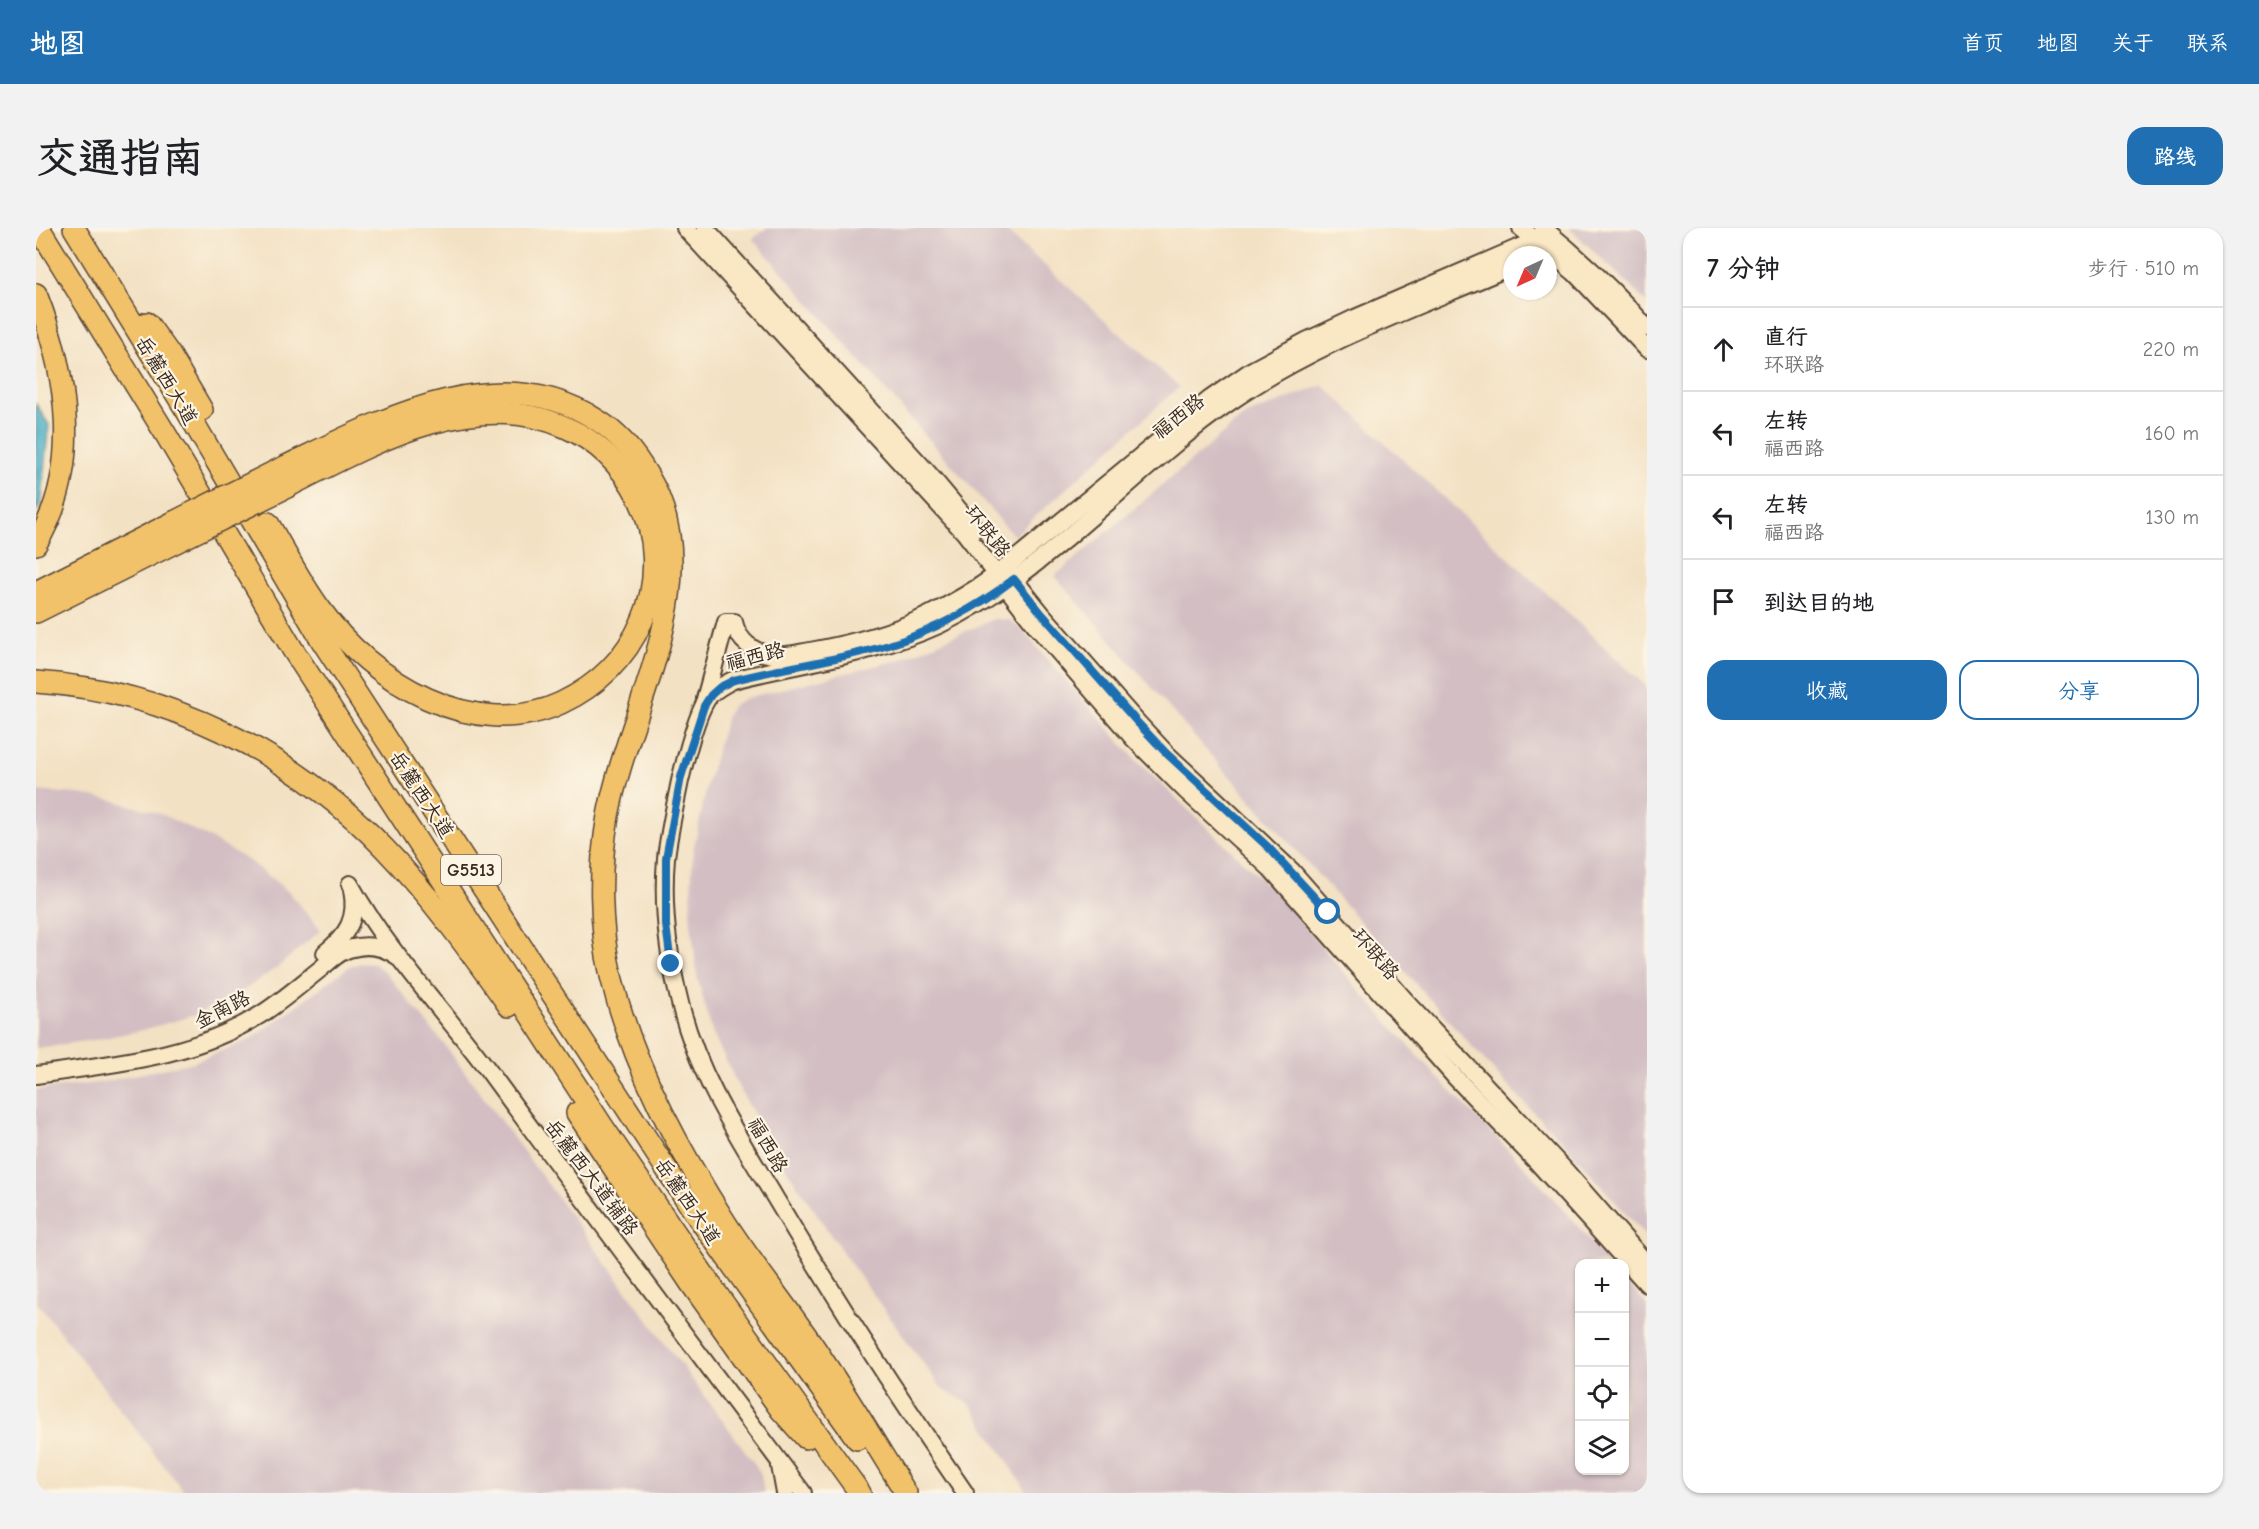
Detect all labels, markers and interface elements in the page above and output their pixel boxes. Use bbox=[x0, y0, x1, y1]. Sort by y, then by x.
text: 地图 bbox=[30, 28, 86, 60]
text: 首页 bbox=[1962, 31, 2004, 55]
text: 地图 bbox=[2037, 31, 2079, 55]
text: 关于 bbox=[2112, 31, 2154, 55]
text: 联系 bbox=[2187, 31, 2229, 55]
button: 路线 bbox=[2127, 127, 2223, 185]
text: 交通指南 bbox=[36, 134, 204, 183]
north arrow bbox=[1503, 246, 1557, 300]
text: 7 分钟 bbox=[1707, 254, 1780, 284]
text: 步行 · 510 m bbox=[2088, 257, 2199, 280]
text: 直行 bbox=[1764, 324, 1808, 350]
street label: 岳麓西大道 bbox=[131, 331, 202, 429]
icon: ahead bbox=[1707, 333, 1740, 366]
text: 220 m bbox=[2143, 338, 2199, 361]
text: 环联路 bbox=[1764, 353, 1824, 376]
street label: 福西路 bbox=[1148, 388, 1210, 444]
text: 左转 bbox=[1764, 408, 1808, 434]
icon: left bbox=[1707, 417, 1740, 450]
text: 160 m bbox=[2145, 422, 2199, 445]
text: 福西路 bbox=[1764, 437, 1824, 460]
text: 左转 bbox=[1764, 492, 1808, 518]
street label: 环联路 bbox=[960, 501, 1016, 563]
icon: left bbox=[1707, 501, 1740, 534]
text: 130 m bbox=[2146, 506, 2199, 529]
text: 福西路 bbox=[1764, 521, 1824, 544]
icon: arrive bbox=[1707, 585, 1740, 618]
text: 到达目的地 bbox=[1764, 590, 1874, 616]
street label: 福西路 bbox=[723, 638, 788, 675]
button: 收藏 bbox=[1707, 660, 1947, 720]
button: 分享 bbox=[1959, 660, 2199, 720]
street label: 岳麓西大道 bbox=[385, 746, 458, 842]
road number: G5513 bbox=[441, 855, 501, 885]
route start bbox=[1314, 898, 1340, 924]
street label: 环联路 bbox=[1347, 924, 1405, 985]
route end bbox=[657, 950, 683, 976]
street label: 金南路 bbox=[190, 985, 255, 1033]
street label: 岳麓西大道辅路 bbox=[540, 1114, 644, 1241]
street label: 福西路 bbox=[743, 1114, 793, 1178]
street label: 岳麓西大道 bbox=[650, 1153, 725, 1249]
map controls bbox=[1575, 1259, 1629, 1475]
button: + bbox=[1575, 1259, 1629, 1313]
button: − bbox=[1575, 1313, 1629, 1367]
button: locate bbox=[1575, 1367, 1629, 1421]
button: layers bbox=[1575, 1421, 1629, 1475]

